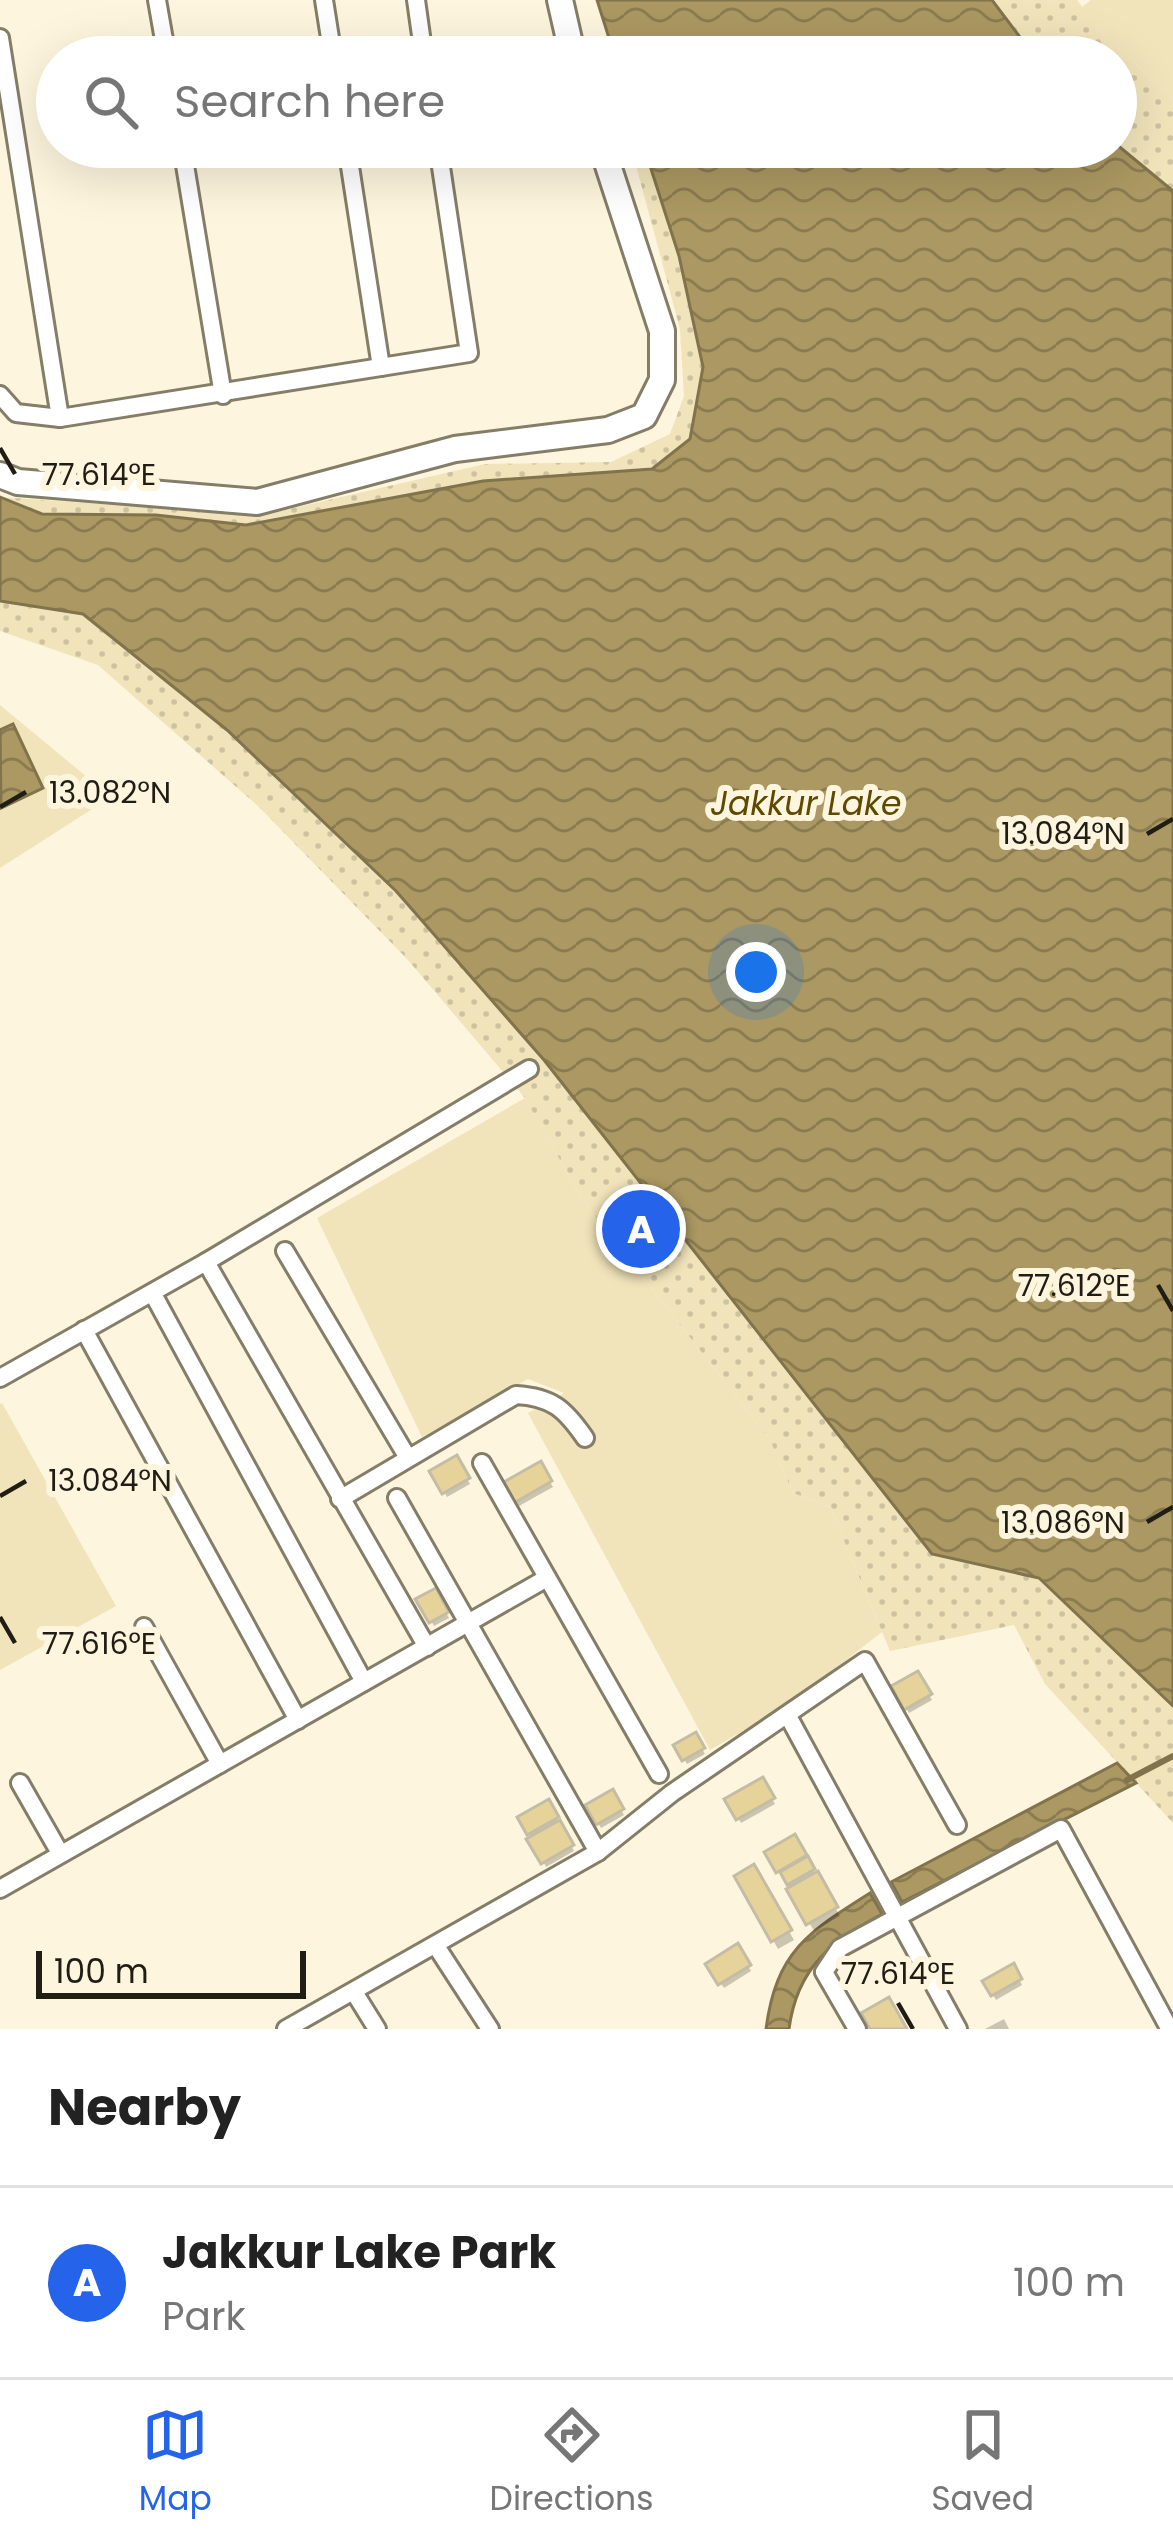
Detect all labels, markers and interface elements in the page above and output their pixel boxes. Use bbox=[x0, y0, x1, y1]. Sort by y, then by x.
search box bbox=[36, 36, 1137, 168]
icon: search bbox=[78, 69, 144, 135]
text: Search here bbox=[174, 70, 445, 133]
text: 77.614°E bbox=[42, 453, 156, 496]
text: 13.082°N bbox=[49, 771, 171, 814]
water label: Jakkur Lake bbox=[710, 780, 902, 827]
text: 13.084°N bbox=[1001, 812, 1125, 855]
your location bbox=[726, 942, 786, 1002]
pin: A bbox=[602, 1184, 680, 1274]
text: 77.612°E bbox=[1018, 1264, 1130, 1307]
text: 13.084°N bbox=[48, 1459, 172, 1502]
text: 13.086°N bbox=[1001, 1501, 1125, 1544]
text: 77.616°E bbox=[42, 1622, 156, 1665]
scale bar bbox=[36, 1945, 306, 1998]
text: 100 m bbox=[54, 1948, 149, 1995]
text: 77.614°E bbox=[841, 1952, 955, 1995]
text: Nearby bbox=[48, 2071, 241, 2143]
text: Jakkur Lake Park bbox=[162, 2221, 556, 2284]
text: A bbox=[73, 2255, 101, 2310]
text: 100 m bbox=[1013, 2255, 1125, 2310]
text: Park bbox=[162, 2289, 246, 2344]
tab: Map bbox=[139, 2402, 212, 2524]
tab: Directions bbox=[490, 2402, 653, 2524]
tab: Saved bbox=[931, 2402, 1034, 2524]

